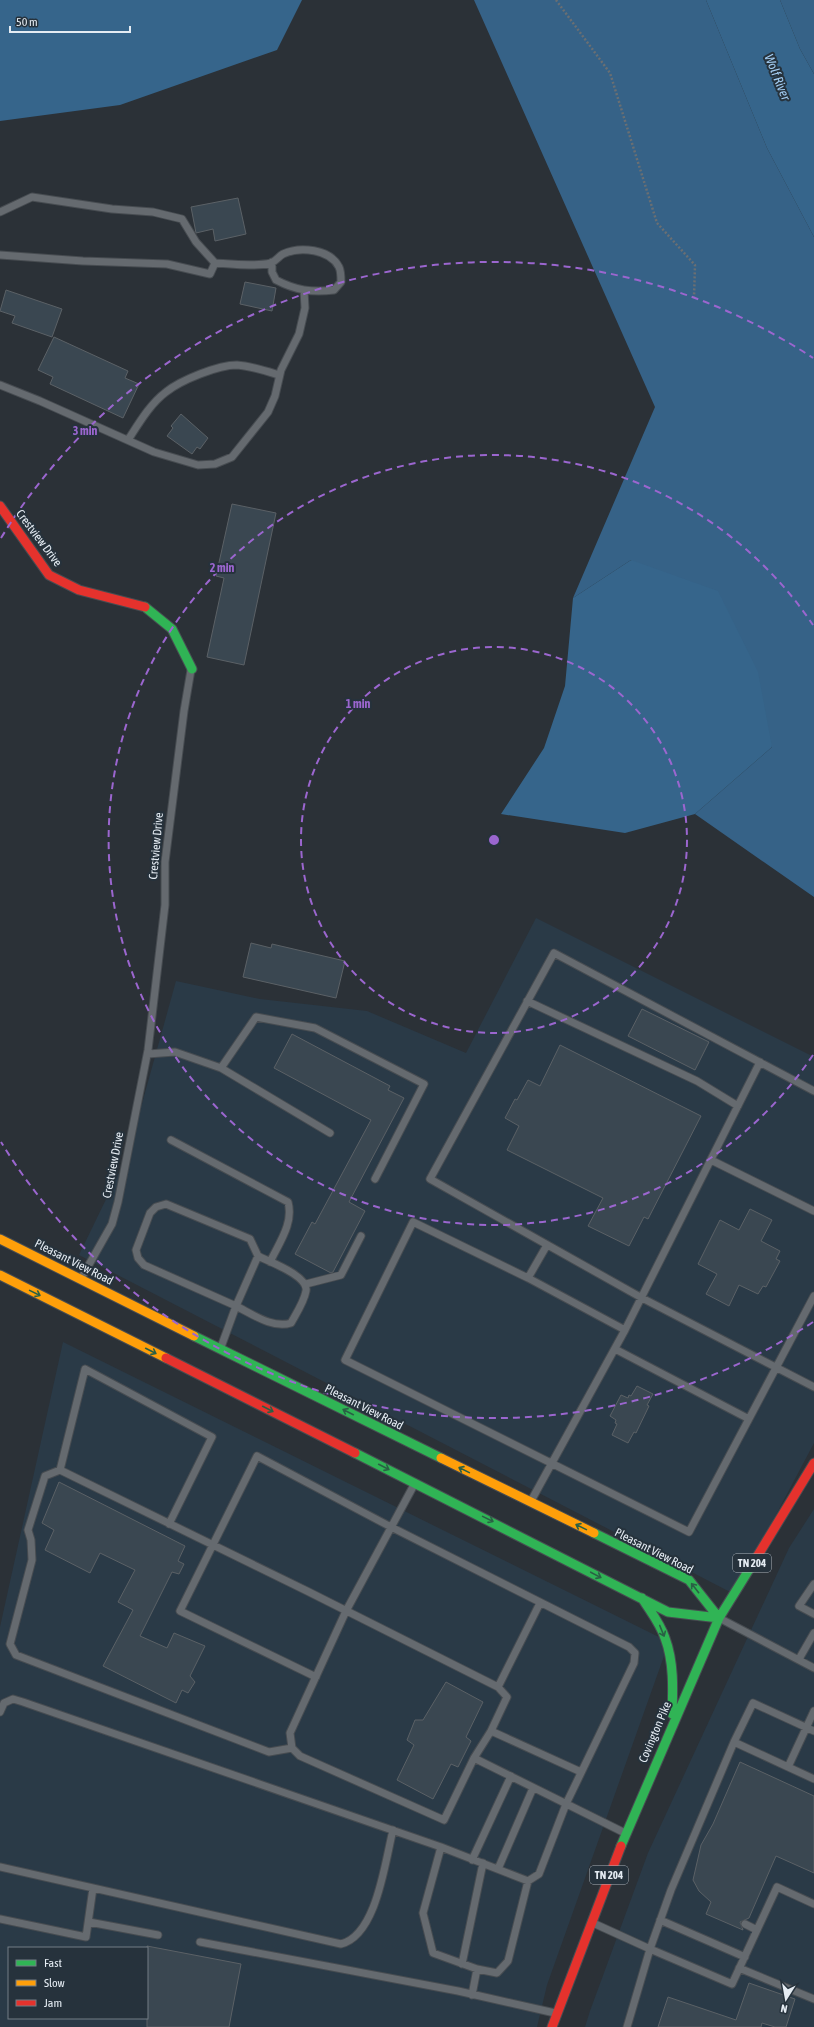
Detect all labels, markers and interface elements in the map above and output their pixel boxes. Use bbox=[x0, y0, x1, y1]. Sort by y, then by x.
scale bar bbox=[10, 8, 130, 34]
text: 50 m bbox=[16, 15, 38, 29]
water label: Wolf River bbox=[762, 52, 794, 104]
text: 3 min bbox=[73, 424, 97, 438]
street label: Crestview Drive bbox=[13, 507, 65, 569]
text: 2 min bbox=[210, 561, 234, 575]
text: 1 min bbox=[346, 697, 370, 711]
street label: Crestview Drive bbox=[146, 812, 166, 880]
centre of rings bbox=[487, 833, 501, 847]
street label: Crestview Drive bbox=[100, 1131, 126, 1199]
street label: Pleasant View Road bbox=[32, 1236, 116, 1288]
one-way arrow bbox=[29, 1290, 41, 1297]
one-way arrow bbox=[145, 1348, 157, 1355]
street label: Pleasant View Road bbox=[322, 1381, 406, 1433]
one-way arrow bbox=[261, 1406, 273, 1413]
one-way arrow bbox=[342, 1408, 354, 1415]
one-way arrow bbox=[378, 1464, 390, 1471]
one-way arrow bbox=[458, 1466, 470, 1473]
one-way arrow bbox=[482, 1516, 494, 1523]
one-way arrow bbox=[575, 1523, 587, 1530]
street label: Pleasant View Road bbox=[612, 1525, 696, 1577]
road number: TN 204 bbox=[733, 1554, 771, 1572]
one-way arrow bbox=[590, 1571, 602, 1579]
one-way arrow bbox=[691, 1582, 699, 1593]
one-way arrow bbox=[659, 1625, 666, 1637]
street label: Covington Pike bbox=[636, 1699, 674, 1765]
road number: TN 204 bbox=[590, 1866, 628, 1884]
legend bbox=[8, 1947, 148, 2019]
text: Fast bbox=[44, 1956, 62, 1970]
text: Slow bbox=[44, 1976, 65, 1990]
north arrow bbox=[766, 1979, 806, 2019]
text: Jam bbox=[44, 1996, 62, 2010]
text: N bbox=[780, 2002, 788, 2015]

